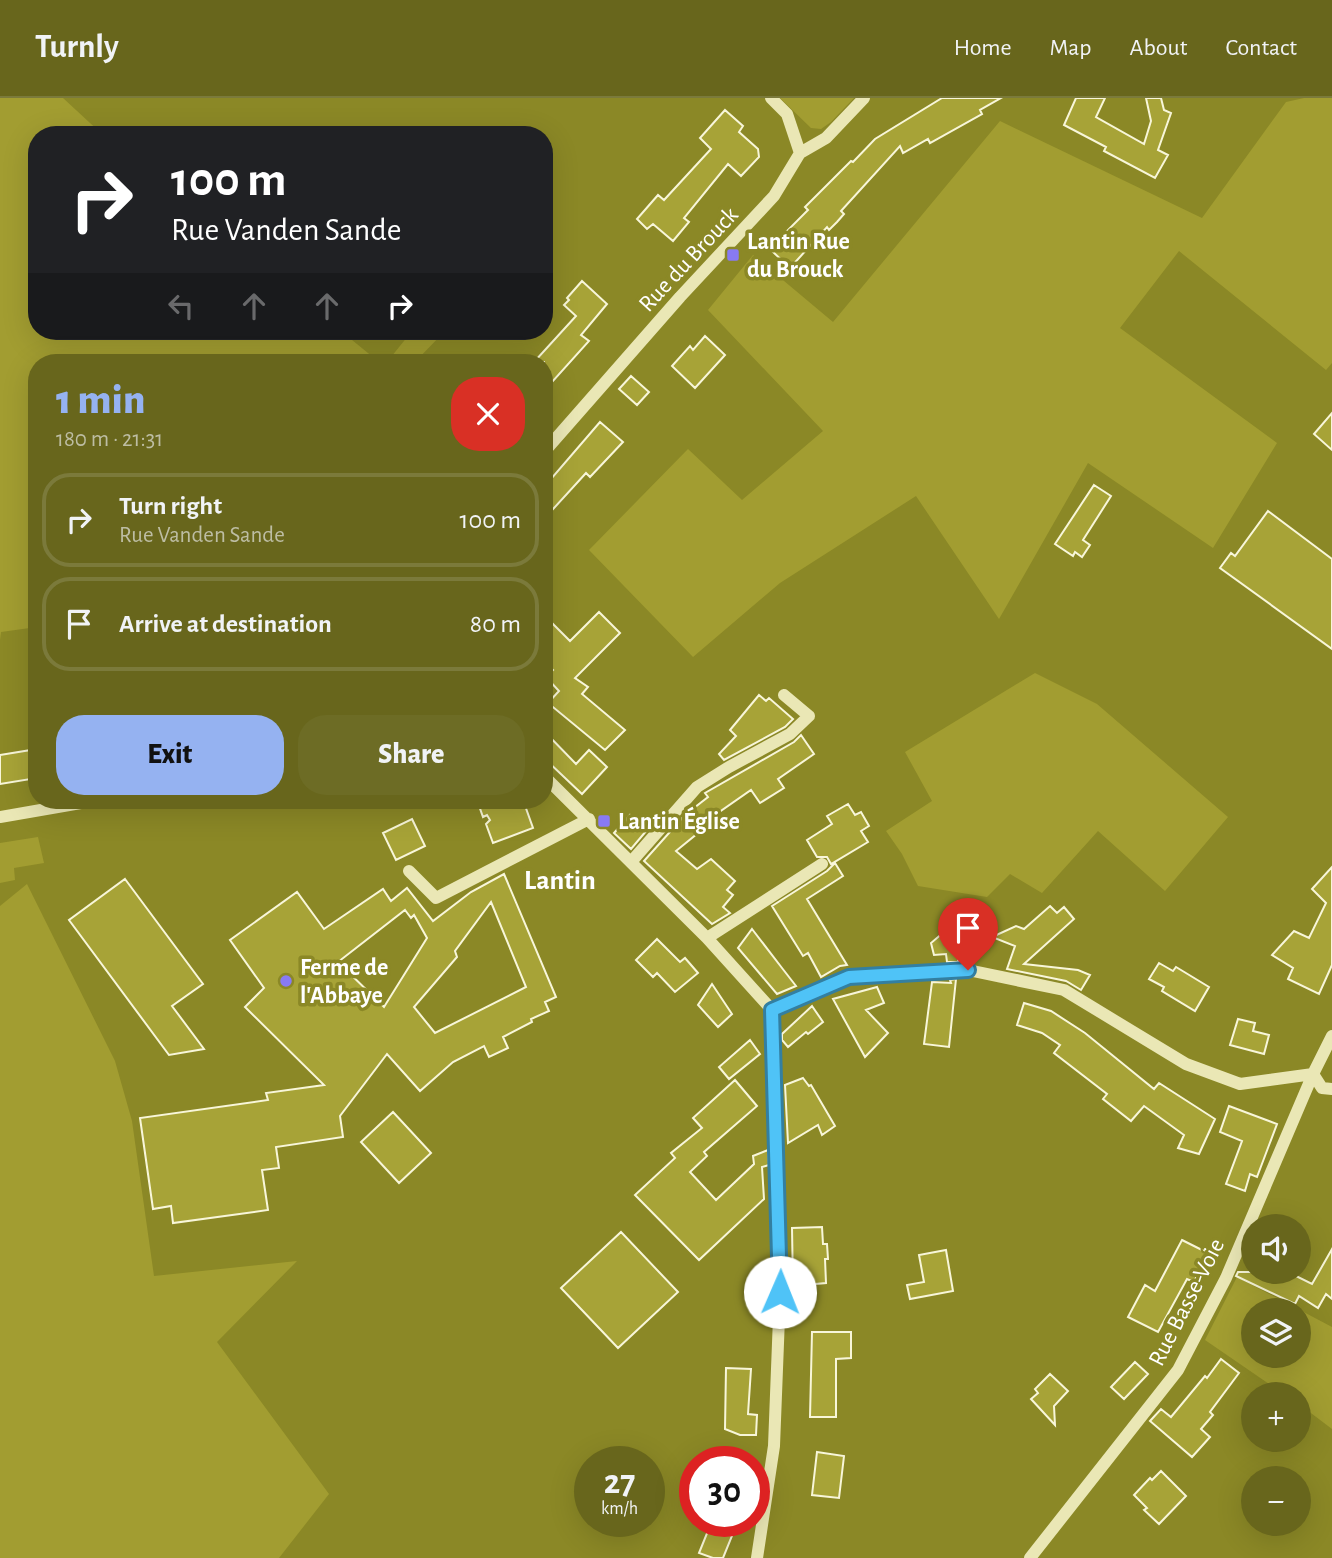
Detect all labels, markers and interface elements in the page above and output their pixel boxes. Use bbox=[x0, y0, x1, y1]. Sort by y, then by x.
text: Turnly bbox=[35, 31, 119, 64]
text: Home bbox=[954, 36, 1012, 60]
text: Map bbox=[1050, 36, 1092, 60]
text: About bbox=[1130, 36, 1187, 60]
text: Contact bbox=[1225, 36, 1297, 60]
icon: right bbox=[56, 154, 147, 245]
text: 100 m bbox=[171, 156, 287, 205]
street label: Rue du Brouck bbox=[635, 203, 743, 317]
text: Rue Vanden Sande bbox=[171, 214, 402, 246]
place label: Lantin Rue du Brouck bbox=[747, 230, 850, 282]
marker: Lantin Rue du Brouck bbox=[725, 247, 741, 263]
icon: left bbox=[162, 287, 200, 325]
icon: ahead bbox=[235, 287, 273, 325]
icon: ahead bbox=[308, 287, 346, 325]
icon: right bbox=[381, 287, 419, 325]
button: close bbox=[451, 377, 525, 451]
text: 1 min bbox=[56, 379, 145, 421]
text: 180 m · 21:31 bbox=[56, 428, 163, 451]
text: Turn right bbox=[119, 493, 222, 519]
icon: right bbox=[60, 501, 98, 539]
text: 100 m bbox=[460, 507, 521, 533]
text: Rue Vanden Sande bbox=[119, 524, 285, 547]
icon: arrive bbox=[60, 605, 98, 643]
text: Arrive at destination bbox=[119, 611, 332, 637]
text: 80 m bbox=[470, 611, 521, 637]
button: Exit bbox=[56, 715, 284, 795]
button: Share bbox=[298, 715, 525, 795]
place label: Lantin Église bbox=[618, 806, 740, 834]
marker: Lantin Église bbox=[596, 813, 612, 829]
district label: Lantin bbox=[524, 867, 596, 895]
pin bbox=[938, 898, 998, 970]
icon: arrive bbox=[949, 909, 987, 947]
place label: Ferme de l'Abbaye bbox=[300, 956, 388, 1008]
marker: Ferme de l'Abbaye bbox=[278, 973, 294, 989]
map controls bbox=[1241, 1214, 1311, 1536]
button: sound bbox=[1241, 1214, 1311, 1284]
street label: Rue Basse-Voie bbox=[1145, 1235, 1229, 1370]
position arrow bbox=[743, 1255, 817, 1329]
button: layers bbox=[1241, 1298, 1311, 1368]
button: + bbox=[1241, 1382, 1311, 1452]
speed limit sign: 30 bbox=[679, 1446, 770, 1537]
text: 27 bbox=[604, 1465, 635, 1500]
button: − bbox=[1241, 1466, 1311, 1536]
text: km/h bbox=[601, 1500, 638, 1518]

